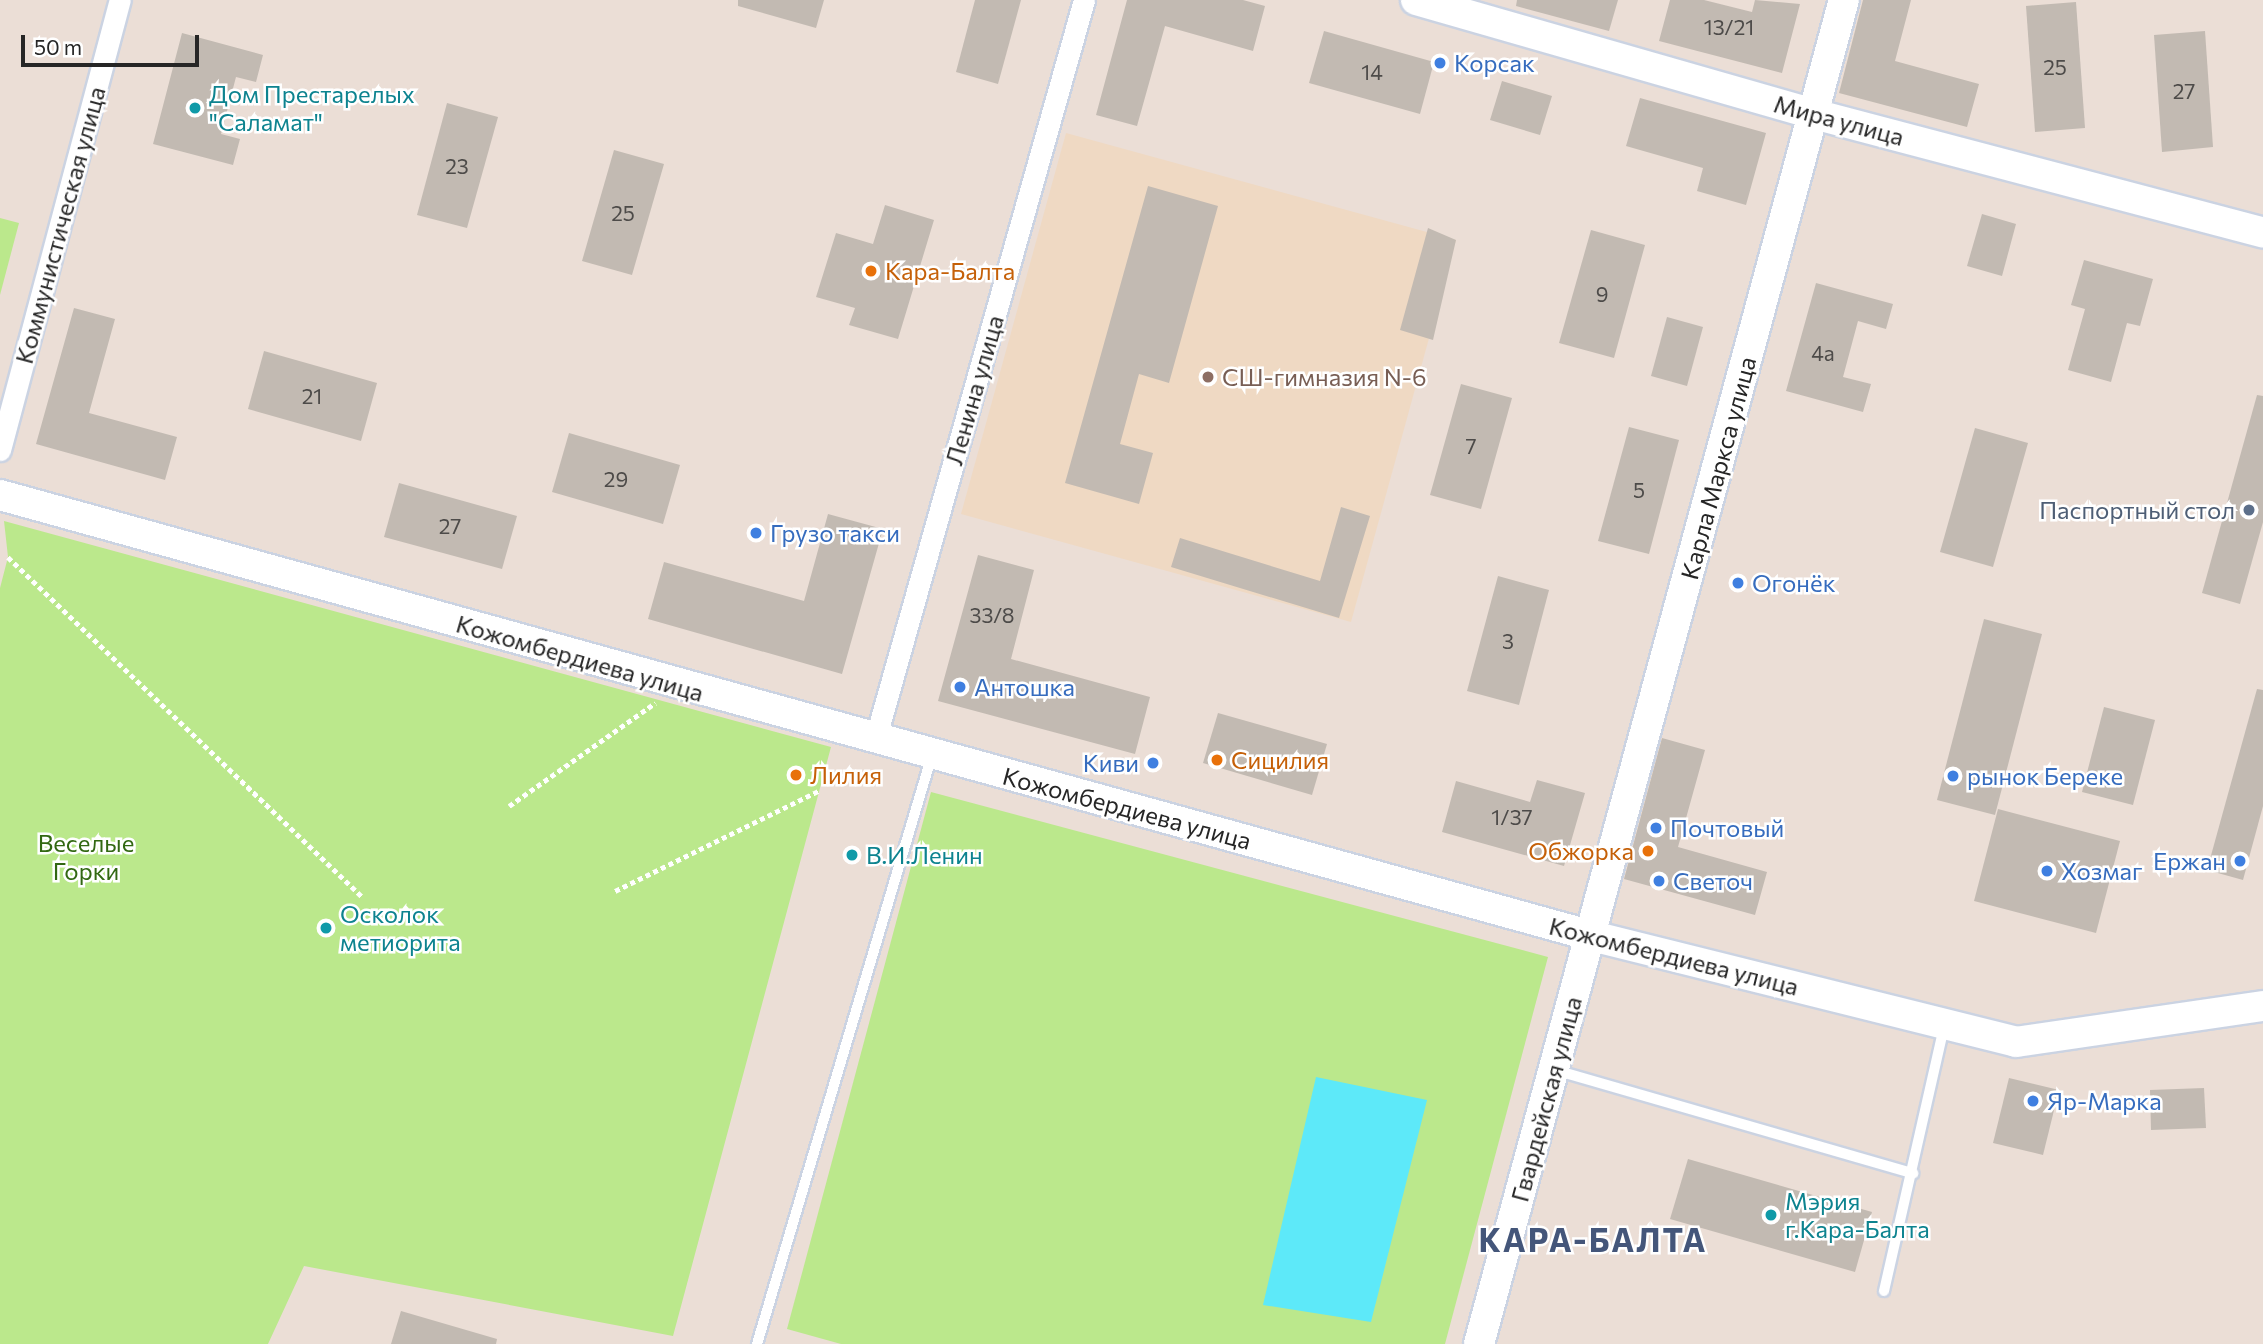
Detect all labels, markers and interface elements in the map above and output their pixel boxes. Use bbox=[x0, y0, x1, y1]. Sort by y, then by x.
house number: 13/21 bbox=[1704, 14, 1754, 40]
scale bar bbox=[24, 21, 203, 65]
text: 50 m bbox=[34, 34, 82, 59]
place label: Корсак bbox=[1454, 49, 1535, 77]
house number: 25 bbox=[2043, 54, 2067, 80]
marker: Корсак bbox=[1432, 55, 1448, 71]
house number: 14 bbox=[1361, 59, 1383, 85]
house number: 27 bbox=[2173, 78, 2195, 104]
place label: Дом Престарелых "Саламат" bbox=[209, 80, 415, 136]
street label: Коммунистическая улица bbox=[9, 83, 111, 367]
street label: Мира улица bbox=[1771, 89, 1907, 151]
marker: Дом Престарелых "Саламат" bbox=[187, 100, 203, 116]
house number: 23 bbox=[445, 153, 469, 179]
house number: 25 bbox=[611, 200, 635, 226]
place label: Кара-Балта bbox=[885, 257, 1015, 285]
marker: Кара-Балта bbox=[863, 263, 879, 279]
house number: 9 bbox=[1596, 281, 1608, 307]
street label: Ленина улица bbox=[939, 312, 1009, 468]
house number: 4а bbox=[1811, 340, 1835, 366]
street label: Карла Маркса улица bbox=[1674, 353, 1762, 583]
place label: СШ-гимназия N-6 bbox=[1222, 363, 1427, 391]
marker: СШ-гимназия N-6 bbox=[1200, 369, 1216, 385]
house number: 21 bbox=[302, 383, 322, 409]
house number: 7 bbox=[1465, 433, 1477, 459]
house number: 29 bbox=[604, 466, 628, 492]
house number: 5 bbox=[1633, 477, 1645, 503]
place label: Паспортный стол bbox=[2039, 496, 2235, 524]
marker: Паспортный стол bbox=[2241, 502, 2257, 518]
house number: 27 bbox=[439, 513, 461, 539]
place label: Грузо такси bbox=[770, 519, 900, 547]
marker: Грузо такси bbox=[748, 525, 764, 541]
place label: Огонёк bbox=[1752, 569, 1835, 597]
marker: Огонёк bbox=[1730, 575, 1746, 591]
house number: 33/8 bbox=[969, 602, 1015, 628]
street label: Кожомбердиева улица bbox=[453, 609, 707, 707]
house number: 3 bbox=[1502, 628, 1514, 654]
place label: Антошка bbox=[974, 673, 1075, 701]
marker: Антошка bbox=[952, 679, 968, 695]
place label: Сицилия bbox=[1231, 746, 1329, 774]
place label: Киви bbox=[1083, 749, 1139, 777]
marker: Сицилия bbox=[1209, 752, 1225, 768]
marker: Киви bbox=[1145, 755, 1161, 771]
place label: Лилия bbox=[810, 761, 882, 789]
street label: Кожомбердиева улица bbox=[1000, 761, 1254, 855]
place label: рынок Береке bbox=[1967, 762, 2123, 790]
marker: Лилия bbox=[788, 767, 804, 783]
marker: рынок Береке bbox=[1945, 768, 1961, 784]
house number: 1/37 bbox=[1491, 804, 1533, 830]
place label: Почтовый bbox=[1670, 814, 1784, 842]
marker: Почтовый bbox=[1648, 820, 1664, 836]
park label: Веселые Горки bbox=[38, 829, 134, 885]
place label: Обжорка bbox=[1528, 837, 1634, 865]
place label: В.И.Ленин bbox=[866, 841, 983, 869]
marker: Обжорка bbox=[1640, 843, 1656, 859]
marker: В.И.Ленин bbox=[844, 847, 860, 863]
place label: Ержан bbox=[2153, 847, 2226, 875]
marker: Ержан bbox=[2232, 853, 2248, 869]
place label: Хозмаг bbox=[2061, 857, 2142, 885]
marker: Хозмаг bbox=[2039, 863, 2055, 879]
place label: Светоч bbox=[1673, 867, 1753, 895]
marker: Светоч bbox=[1651, 873, 1667, 889]
place label: Осколок метиорита bbox=[340, 900, 461, 956]
street label: Кожомбердиева улица bbox=[1546, 911, 1802, 1001]
marker: Осколок метиорита bbox=[318, 920, 334, 936]
street label: Гвардейская улица bbox=[1505, 993, 1587, 1205]
place label: Яр-Марка bbox=[2047, 1087, 2162, 1115]
marker: Яр-Марка bbox=[2025, 1093, 2041, 1109]
place label: Мэрия г.Кара-Балта bbox=[1785, 1187, 1930, 1243]
marker: Мэрия г.Кара-Балта bbox=[1763, 1207, 1779, 1223]
district label: КАРА-БАЛТА bbox=[1480, 1220, 1706, 1258]

